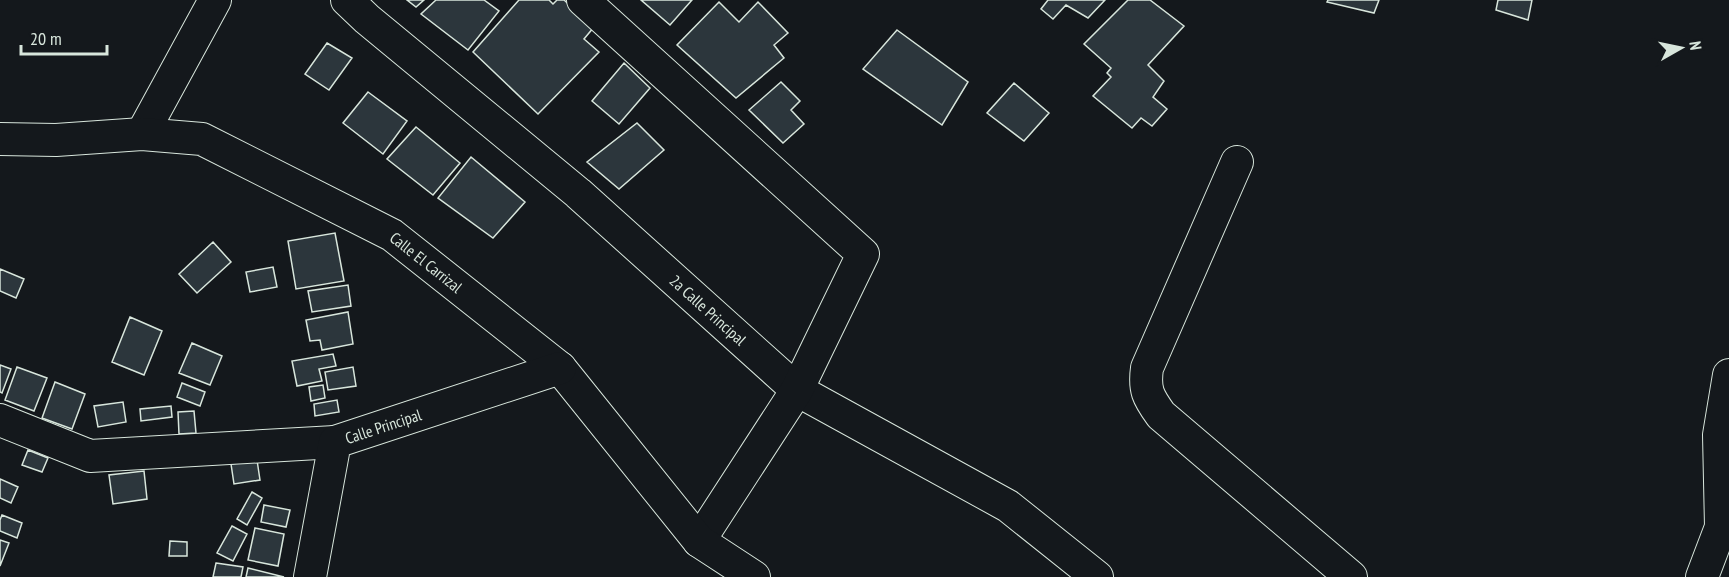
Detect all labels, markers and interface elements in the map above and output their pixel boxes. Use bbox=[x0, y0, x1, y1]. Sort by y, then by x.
scale bar bbox=[21, 18, 106, 56]
north arrow bbox=[1651, 18, 1711, 78]
text: 20 m bbox=[30, 27, 62, 50]
text: N bbox=[1685, 40, 1706, 51]
street label: Calle El Carrizal bbox=[386, 227, 467, 297]
street label: 2a Calle Principal bbox=[666, 270, 751, 350]
street label: Calle Principal bbox=[343, 404, 424, 448]

